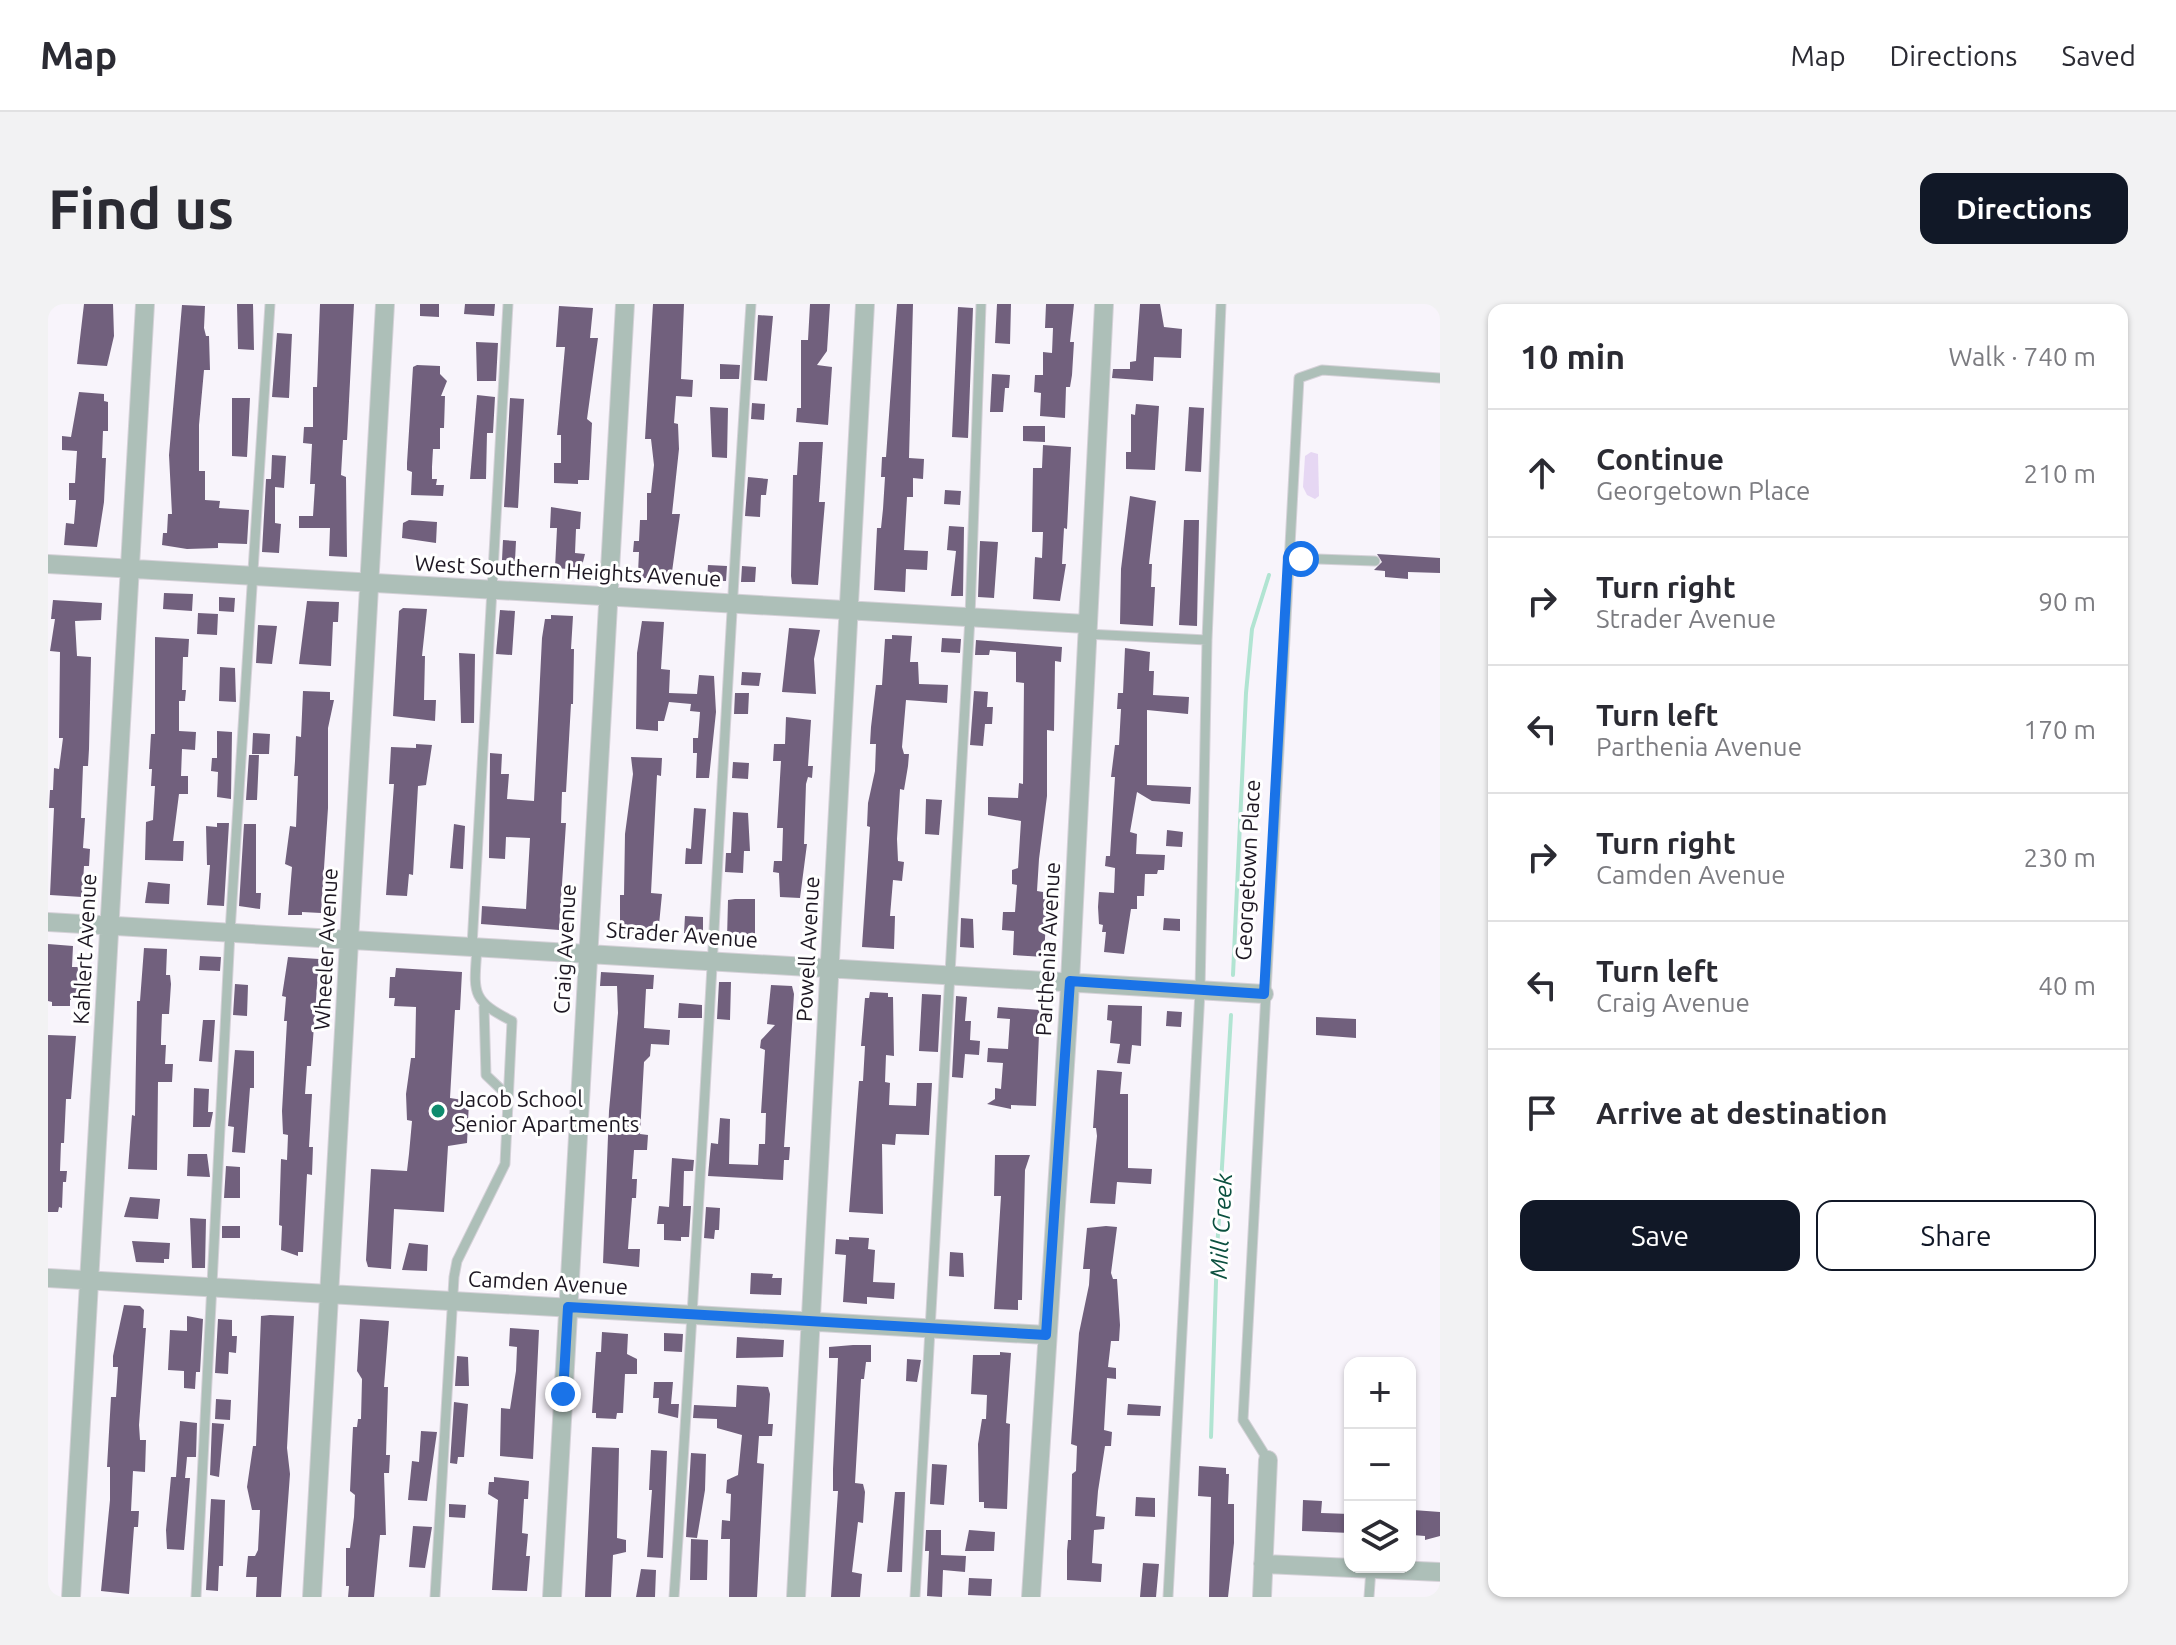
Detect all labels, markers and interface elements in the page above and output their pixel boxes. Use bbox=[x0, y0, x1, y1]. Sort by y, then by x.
text: Map bbox=[40, 34, 117, 76]
text: Map bbox=[1790, 40, 1846, 71]
text: Directions bbox=[1890, 40, 2017, 71]
text: Saved bbox=[2061, 40, 2136, 71]
button: Directions bbox=[1920, 173, 2128, 244]
text: Find us bbox=[48, 177, 234, 240]
text: 10 min bbox=[1520, 337, 1625, 375]
text: Walk · 740 m bbox=[1948, 342, 2096, 371]
text: Continue bbox=[1596, 442, 1724, 476]
icon: ahead bbox=[1520, 451, 1564, 495]
text: 210 m bbox=[2024, 459, 2096, 488]
text: Georgetown Place bbox=[1596, 476, 1810, 505]
route start bbox=[1283, 541, 1319, 577]
street label: West Southern Heights Avenue bbox=[414, 549, 722, 591]
text: Turn right bbox=[1596, 570, 1736, 604]
icon: right bbox=[1520, 579, 1564, 623]
text: 90 m bbox=[2038, 587, 2096, 616]
text: Strader Avenue bbox=[1596, 604, 1776, 633]
text: Turn left bbox=[1596, 698, 1718, 732]
icon: left bbox=[1520, 707, 1564, 751]
text: 170 m bbox=[2024, 715, 2096, 744]
text: Parthenia Avenue bbox=[1596, 732, 1802, 761]
street label: Georgetown Place bbox=[1230, 779, 1264, 961]
text: Turn right bbox=[1596, 826, 1736, 860]
icon: right bbox=[1520, 835, 1564, 879]
text: 230 m bbox=[2024, 843, 2096, 872]
text: Camden Avenue bbox=[1596, 860, 1786, 889]
street label: Parthenia Avenue bbox=[1030, 861, 1064, 1037]
street label: Wheeler Avenue bbox=[308, 867, 342, 1031]
street label: Kahlert Avenue bbox=[68, 873, 100, 1025]
street label: Powell Avenue bbox=[791, 876, 823, 1022]
street label: Craig Avenue bbox=[548, 883, 580, 1015]
street label: Strader Avenue bbox=[605, 916, 759, 952]
text: Turn left bbox=[1596, 954, 1718, 988]
icon: left bbox=[1520, 963, 1564, 1007]
text: 40 m bbox=[2038, 971, 2096, 1000]
text: Craig Avenue bbox=[1596, 988, 1750, 1017]
place label: Jacob School Senior Apartments bbox=[454, 1086, 639, 1136]
icon: arrive bbox=[1520, 1091, 1564, 1135]
text: Arrive at destination bbox=[1596, 1096, 1888, 1130]
marker: Jacob School Senior Apartments bbox=[429, 1102, 447, 1120]
water label: Mill Creek bbox=[1205, 1172, 1237, 1280]
button: Save bbox=[1520, 1200, 1800, 1271]
button: Share bbox=[1816, 1200, 2096, 1271]
street label: Camden Avenue bbox=[467, 1265, 629, 1299]
map controls bbox=[1344, 1357, 1416, 1573]
button: + bbox=[1344, 1357, 1416, 1429]
route end bbox=[545, 1376, 581, 1412]
button: − bbox=[1344, 1429, 1416, 1501]
button: layers bbox=[1344, 1501, 1416, 1573]

